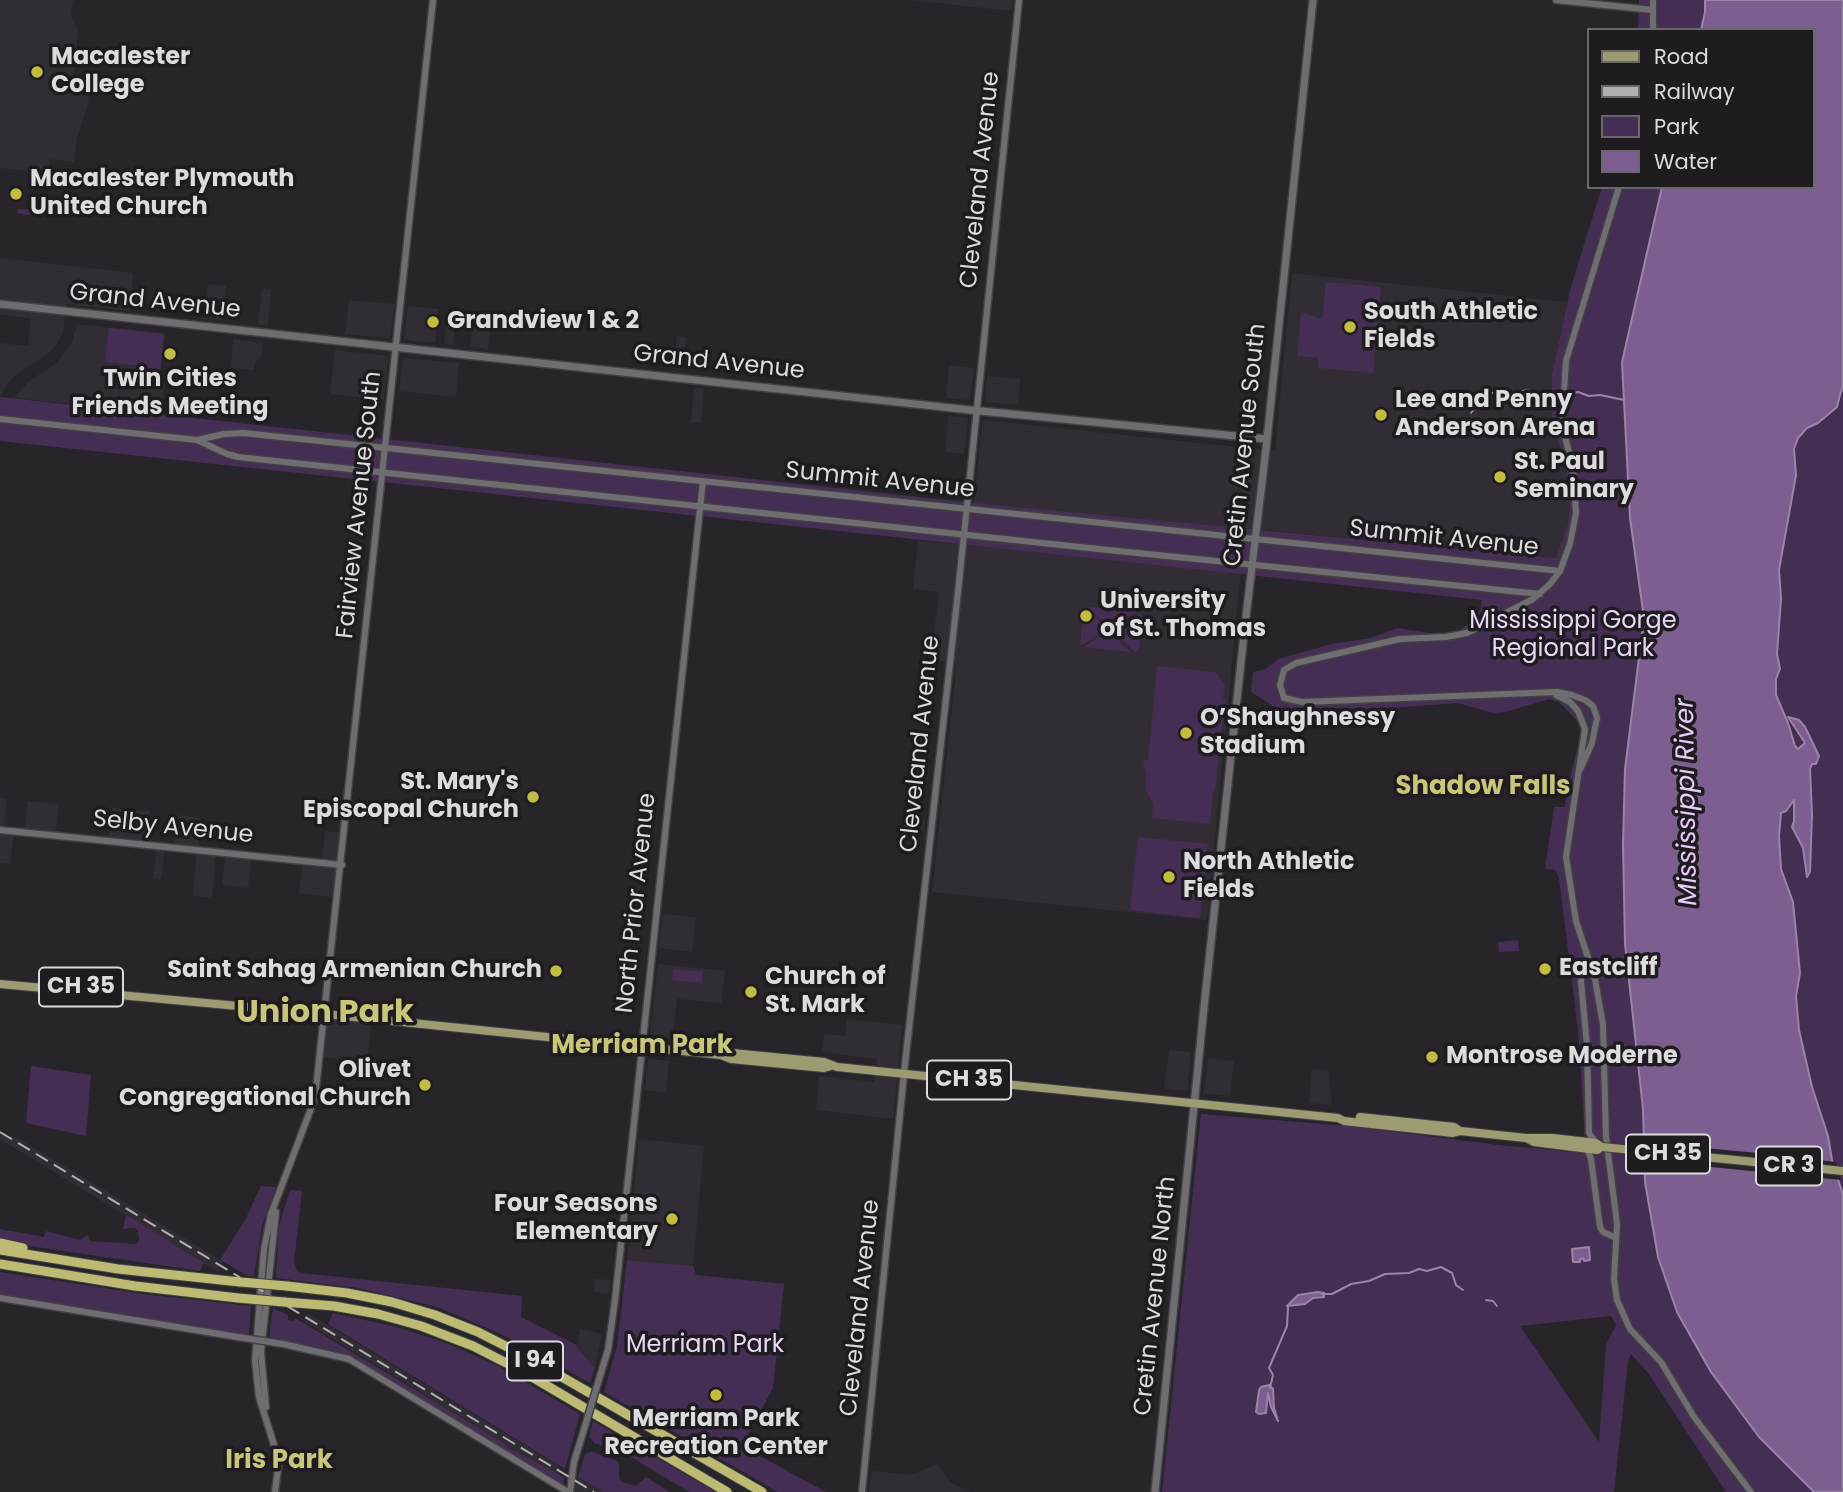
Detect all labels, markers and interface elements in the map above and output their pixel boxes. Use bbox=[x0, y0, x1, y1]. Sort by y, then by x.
legend bbox=[1588, 28, 1815, 189]
text: Road bbox=[1654, 42, 1709, 71]
place label: Macalester College bbox=[51, 44, 190, 100]
marker: Macalester College bbox=[29, 64, 45, 80]
street label: Cleveland Avenue bbox=[955, 70, 1007, 290]
text: Railway bbox=[1654, 77, 1735, 106]
text: Park bbox=[1654, 112, 1699, 141]
text: Water bbox=[1654, 147, 1717, 176]
place label: Macalester Plymouth United Church bbox=[30, 166, 294, 222]
marker: Macalester Plymouth United Church bbox=[8, 186, 24, 202]
street label: Grand Avenue bbox=[68, 279, 242, 325]
place label: South Athletic Fields bbox=[1364, 299, 1538, 355]
place label: Grandview 1 & 2 bbox=[447, 308, 639, 336]
marker: Grandview 1 & 2 bbox=[425, 314, 441, 330]
marker: South Athletic Fields bbox=[1342, 319, 1358, 335]
street label: Cretin Avenue South bbox=[1219, 322, 1273, 568]
street label: Grand Avenue bbox=[632, 340, 806, 386]
marker: Twin Cities Friends Meeting bbox=[162, 346, 178, 362]
place label: Twin Cities Friends Meeting bbox=[71, 366, 269, 422]
street label: Fairview Avenue South bbox=[332, 370, 388, 640]
place label: Lee and Penny Anderson Arena bbox=[1395, 387, 1595, 443]
marker: Lee and Penny Anderson Arena bbox=[1373, 407, 1389, 423]
place label: St. Paul Seminary bbox=[1514, 449, 1634, 505]
street label: Summit Avenue bbox=[784, 457, 976, 505]
marker: St. Paul Seminary bbox=[1492, 469, 1508, 485]
street label: Summit Avenue bbox=[1348, 515, 1540, 563]
place label: University of St. Thomas bbox=[1100, 588, 1266, 644]
marker: University of St. Thomas bbox=[1078, 608, 1094, 624]
park label: Mississippi Gorge Regional Park bbox=[1469, 608, 1677, 664]
street label: Cleveland Avenue bbox=[895, 634, 947, 854]
water label: Mississippi River bbox=[1671, 698, 1705, 906]
place label: O’Shaughnessy Stadium bbox=[1200, 705, 1395, 761]
marker: O’Shaughnessy Stadium bbox=[1178, 725, 1194, 741]
place label: St. Mary's Episcopal Church bbox=[303, 769, 519, 825]
district label: Shadow Falls bbox=[1395, 771, 1571, 803]
marker: St. Mary's Episcopal Church bbox=[525, 789, 541, 805]
street label: North Prior Avenue bbox=[611, 791, 663, 1015]
street label: Selby Avenue bbox=[91, 805, 255, 851]
place label: North Athletic Fields bbox=[1183, 849, 1354, 905]
marker: North Athletic Fields bbox=[1161, 869, 1177, 885]
place label: Eastcliff bbox=[1559, 955, 1657, 983]
place label: Saint Sahag Armenian Church bbox=[167, 957, 542, 985]
marker: Eastcliff bbox=[1537, 961, 1553, 977]
marker: Saint Sahag Armenian Church bbox=[548, 963, 564, 979]
place label: Church of St. Mark bbox=[765, 964, 886, 1020]
road number: CH 35 bbox=[39, 968, 123, 1006]
marker: Church of St. Mark bbox=[743, 984, 759, 1000]
district label: Union Park bbox=[236, 995, 414, 1033]
district label: Merriam Park bbox=[551, 1030, 733, 1062]
place label: Montrose Moderne bbox=[1446, 1043, 1678, 1071]
marker: Montrose Moderne bbox=[1424, 1049, 1440, 1065]
place label: Olivet Congregational Church bbox=[119, 1057, 411, 1113]
road number: CH 35 bbox=[927, 1060, 1011, 1100]
marker: Olivet Congregational Church bbox=[417, 1077, 433, 1093]
road number: CH 35 bbox=[1626, 1134, 1710, 1174]
road number: CR 3 bbox=[1756, 1147, 1822, 1186]
street label: Cretin Avenue North bbox=[1129, 1175, 1183, 1417]
place label: Four Seasons Elementary bbox=[494, 1191, 658, 1247]
street label: Cleveland Avenue bbox=[835, 1198, 887, 1418]
marker: Four Seasons Elementary bbox=[664, 1211, 680, 1227]
park label: Merriam Park bbox=[626, 1332, 784, 1360]
road number: I 94 bbox=[507, 1342, 563, 1380]
marker: Merriam Park Recreation Center bbox=[708, 1387, 724, 1403]
place label: Merriam Park Recreation Center bbox=[604, 1406, 828, 1462]
district label: Iris Park bbox=[225, 1445, 333, 1477]

